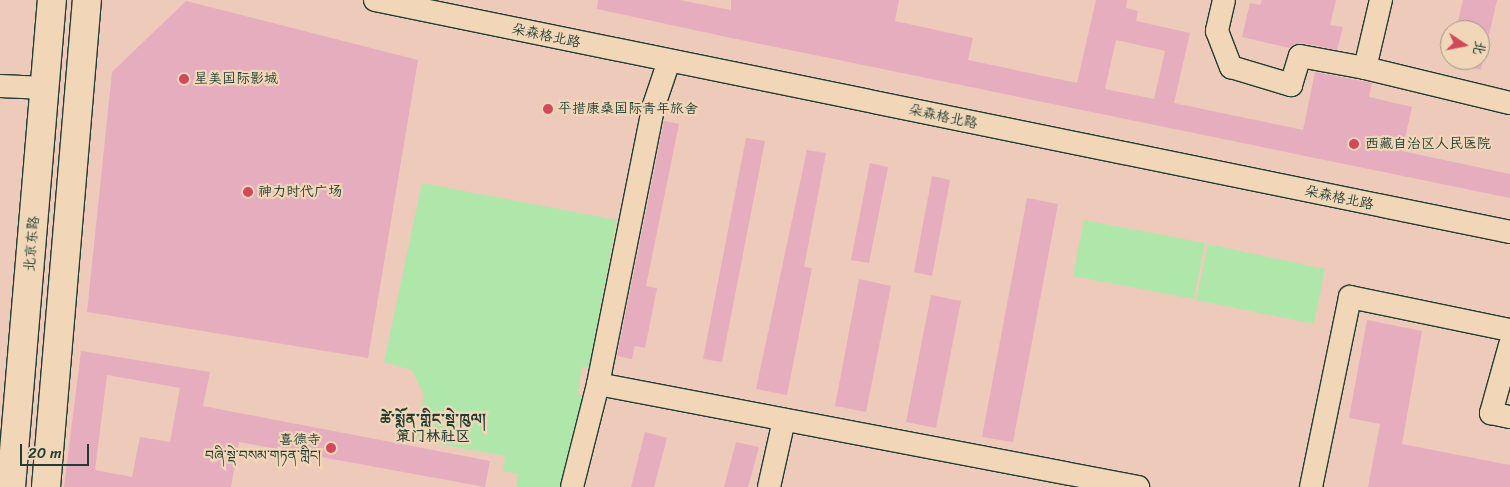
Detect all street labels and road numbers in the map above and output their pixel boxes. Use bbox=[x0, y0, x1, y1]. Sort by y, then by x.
street label: 朵森格北路 bbox=[510, 21, 582, 51]
street label: 朵森格北路 bbox=[907, 102, 979, 132]
street label: 朵森格北路 bbox=[1303, 183, 1375, 213]
street label: 北京东路 bbox=[21, 215, 43, 273]

